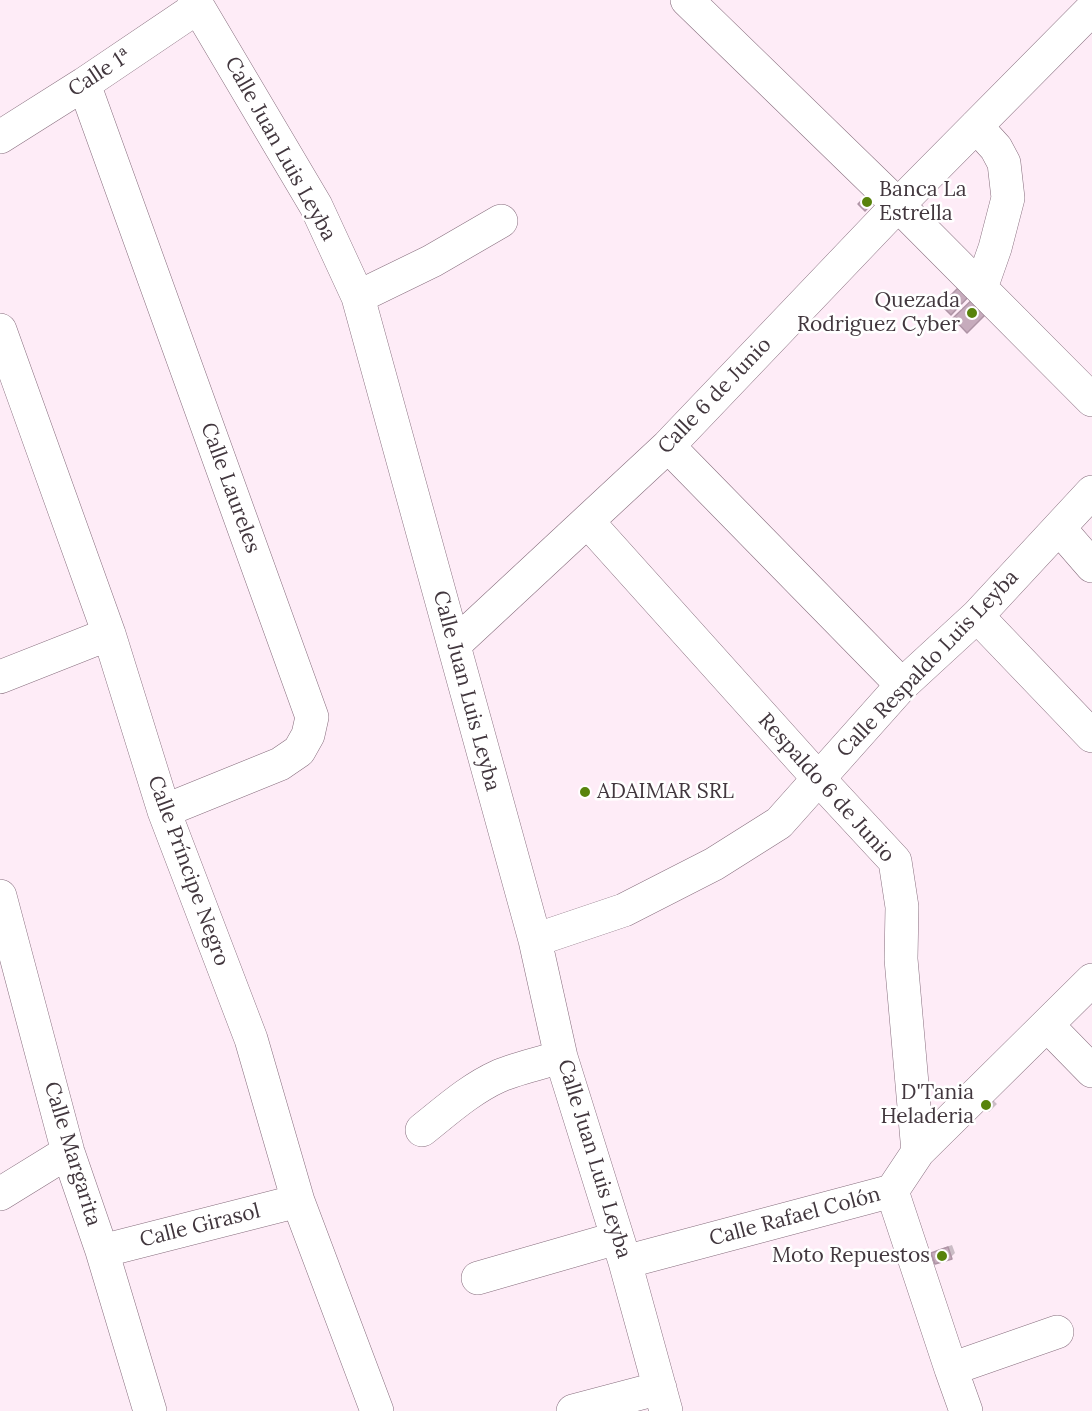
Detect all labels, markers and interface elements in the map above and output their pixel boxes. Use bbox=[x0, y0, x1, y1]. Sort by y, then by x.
street label: Calle 1ª bbox=[64, 43, 136, 103]
street label: Calle Juan Luis Leyba bbox=[219, 53, 341, 245]
place label: Banca La Estrella bbox=[879, 177, 967, 227]
marker: Banca La Estrella bbox=[860, 195, 874, 209]
place label: Quezada Rodriguez Cyber bbox=[797, 288, 960, 338]
marker: Quezada Rodriguez Cyber bbox=[965, 306, 979, 320]
street label: Calle 6 de Junio bbox=[653, 332, 777, 460]
street label: Calle Laureles bbox=[195, 419, 265, 557]
street label: Calle Respaldo Luis Leyba bbox=[832, 565, 1024, 763]
street label: Calle Juan Luis Leyba bbox=[427, 588, 505, 794]
street label: Respaldo 6 de Junio bbox=[752, 708, 900, 868]
street label: Calle Príncipe Negro bbox=[142, 772, 234, 970]
place label: ADAIMAR SRL bbox=[597, 779, 734, 805]
marker: ADAIMAR SRL bbox=[578, 785, 592, 799]
street label: Calle Juan Luis Leyba bbox=[552, 1057, 636, 1261]
street label: Calle Margarita bbox=[38, 1079, 106, 1229]
place label: D'Tania Heladeria bbox=[880, 1080, 974, 1130]
marker: D'Tania Heladeria bbox=[979, 1098, 993, 1112]
street label: Calle Rafael Colón bbox=[707, 1182, 883, 1252]
street label: Calle Girasol bbox=[137, 1199, 263, 1253]
place label: Moto Repuestos bbox=[772, 1243, 930, 1269]
marker: Moto Repuestos bbox=[935, 1249, 949, 1263]

